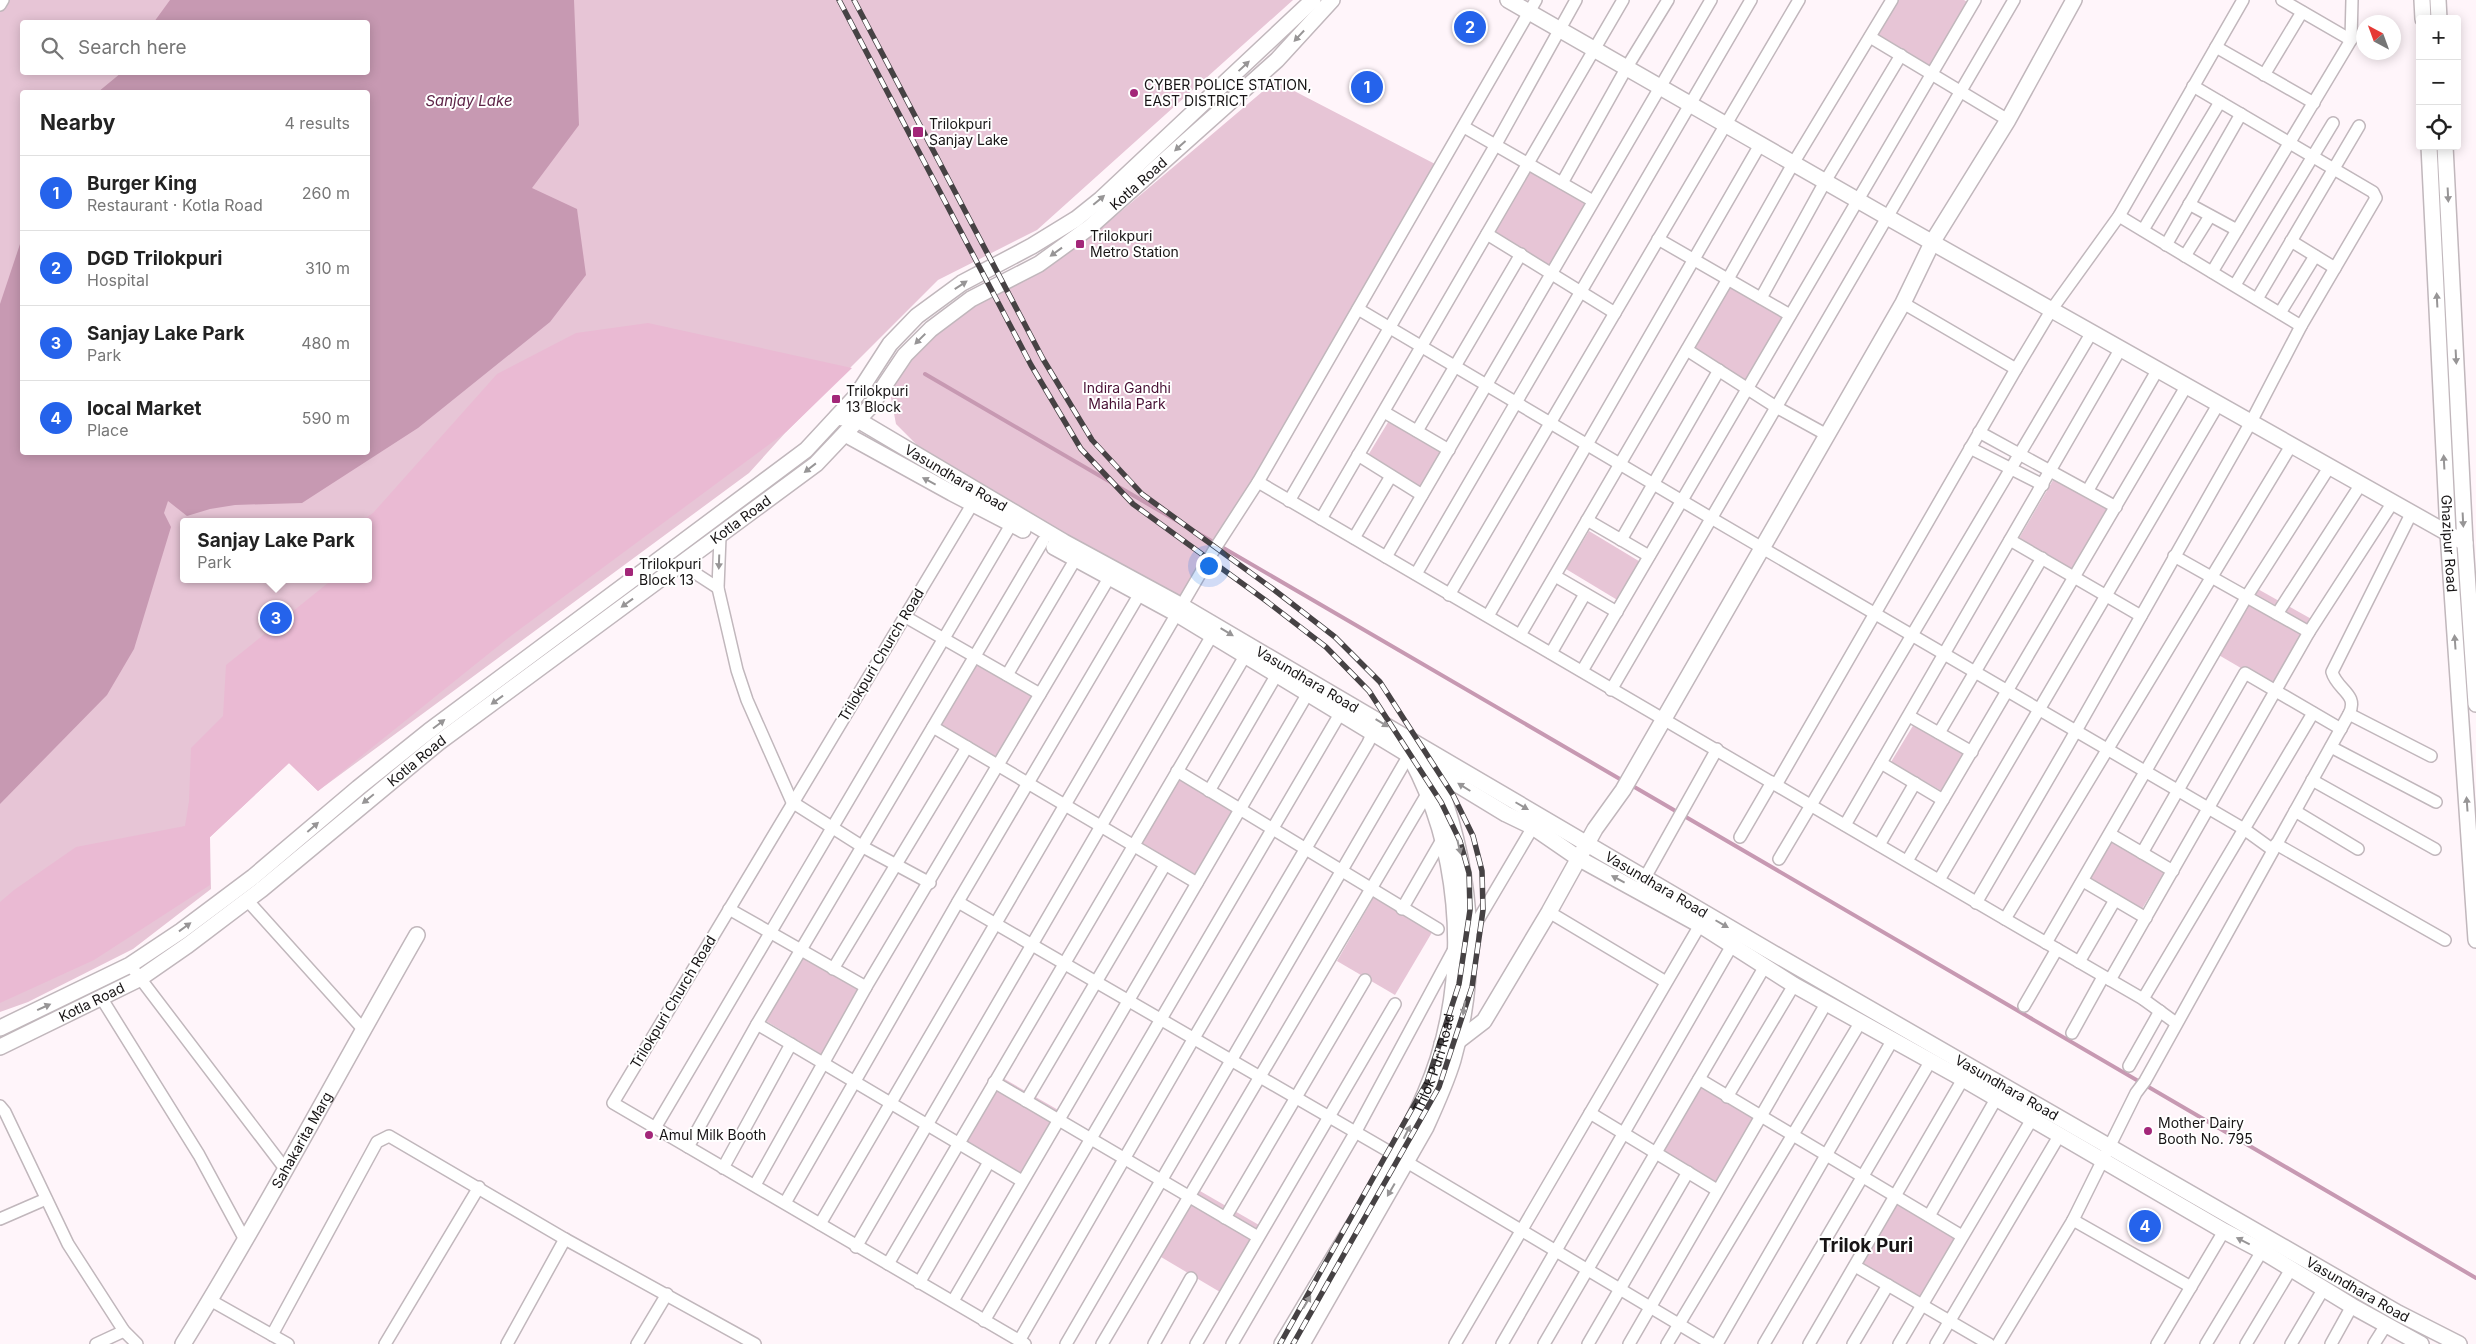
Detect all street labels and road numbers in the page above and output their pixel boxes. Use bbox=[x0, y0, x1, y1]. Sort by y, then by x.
street label: Kotla Road bbox=[1106, 153, 1170, 213]
street label: Vasundhara Road bbox=[902, 441, 1011, 515]
street label: Kotla Road bbox=[707, 491, 774, 547]
street label: Ghazipur Road bbox=[2438, 494, 2461, 593]
street label: Trilokpuri Church Road bbox=[834, 585, 927, 724]
street label: Vasundhara Road bbox=[1253, 642, 1362, 716]
street label: Kotla Road bbox=[384, 731, 449, 790]
street label: Vasundhara Road bbox=[1602, 847, 1711, 921]
street label: Trilokpuri Church Road bbox=[626, 932, 719, 1071]
street label: Kotla Road bbox=[56, 979, 127, 1025]
street label: Trilok Puri Road bbox=[1408, 1012, 1457, 1116]
street label: Vasundhara Road bbox=[1952, 1051, 2062, 1124]
street label: Sahakarita Marg bbox=[268, 1089, 335, 1191]
street label: Vasundhara Road bbox=[2303, 1253, 2413, 1325]

